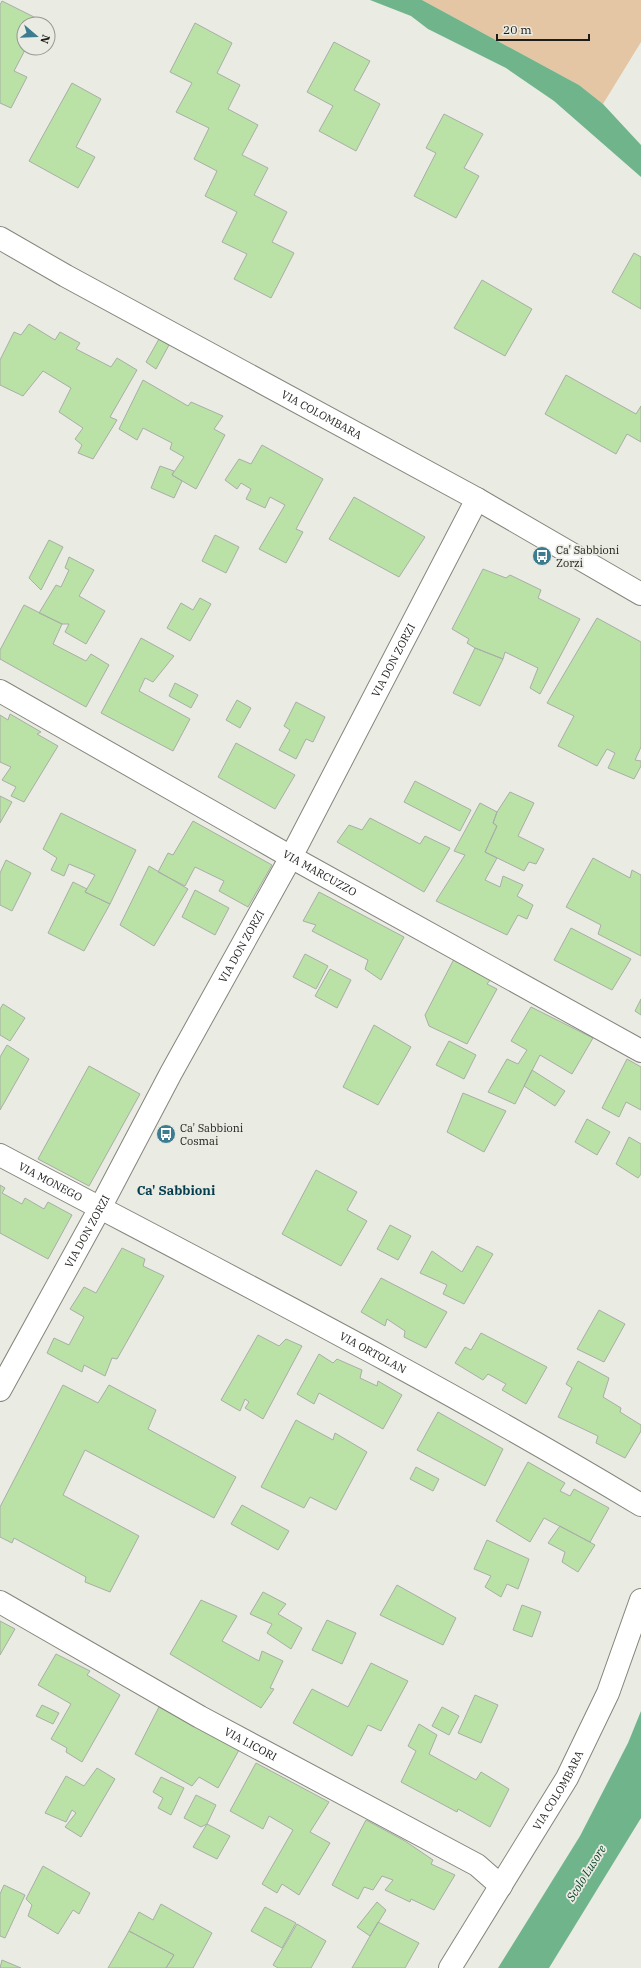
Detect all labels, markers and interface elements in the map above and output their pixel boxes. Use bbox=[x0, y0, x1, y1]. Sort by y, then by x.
north arrow bbox=[16, 16, 56, 56]
scale bar bbox=[497, 16, 589, 42]
text: 20 m bbox=[503, 22, 532, 37]
text: N bbox=[37, 33, 53, 46]
street label: VIA COLOMBARA bbox=[279, 387, 365, 442]
place label: Ca' Sabbioni Zorzi bbox=[556, 543, 620, 570]
bus stop icon: Ca' Sabbioni Zorzi bbox=[531, 545, 553, 567]
street label: VIA DON ZORZI bbox=[368, 621, 418, 699]
street label: VIA MARCUZZO bbox=[280, 847, 359, 899]
street label: VIA DON ZORZI bbox=[216, 907, 267, 985]
place label: Ca' Sabbioni Cosmai bbox=[180, 1121, 244, 1148]
bus stop icon: Ca' Sabbioni Cosmai bbox=[155, 1123, 177, 1145]
street label: VIA MONEGO bbox=[16, 1159, 85, 1204]
district label: Ca' Sabbioni bbox=[137, 1182, 216, 1199]
street label: VIA DON ZORZI bbox=[61, 1192, 113, 1270]
street label: VIA ORTOLAN bbox=[337, 1329, 409, 1377]
street label: VIA LICORI bbox=[222, 1724, 279, 1764]
street label: VIA COLOMBARA bbox=[530, 1748, 586, 1833]
water label: Scolo Lusore bbox=[562, 1842, 610, 1905]

